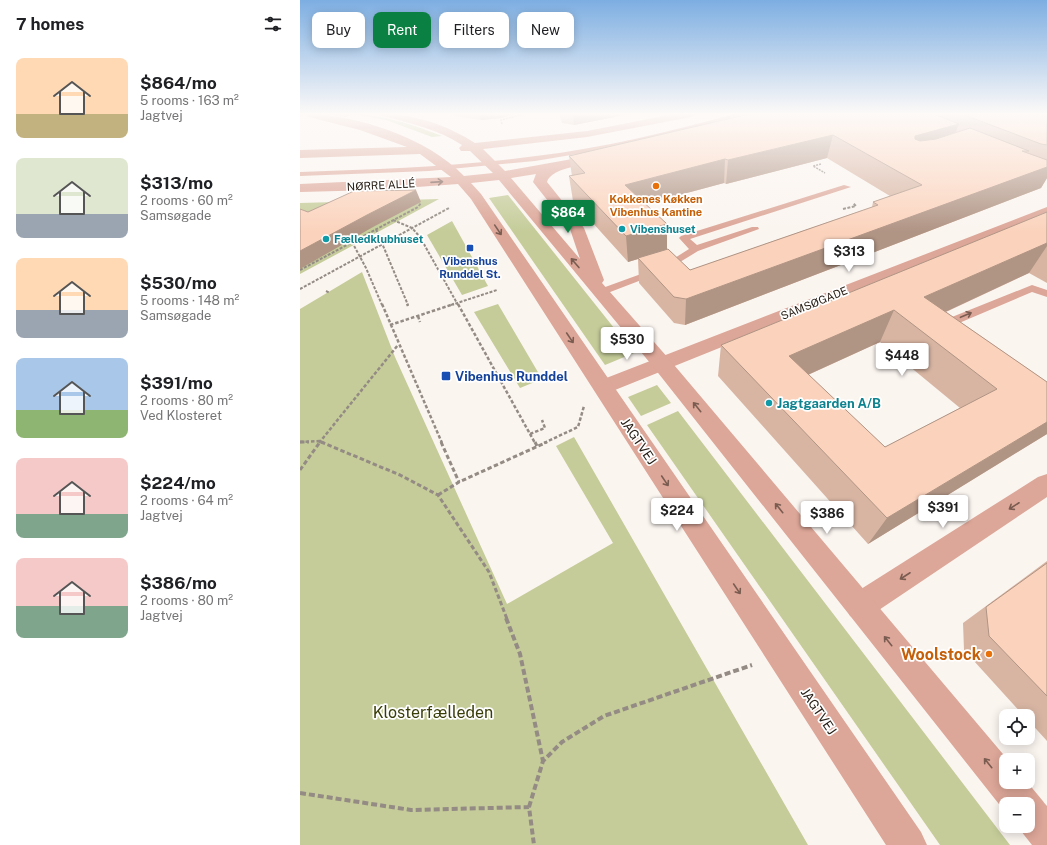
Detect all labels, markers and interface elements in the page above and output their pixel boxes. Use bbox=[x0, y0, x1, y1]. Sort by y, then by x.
chip: Buy bbox=[312, 12, 365, 48]
chip: Rent bbox=[373, 12, 431, 48]
chip: Filters bbox=[439, 12, 509, 48]
chip: New bbox=[517, 12, 574, 48]
icon: filters bbox=[262, 13, 284, 35]
text: 7 homes bbox=[16, 14, 84, 34]
text: $864/mo bbox=[140, 73, 217, 93]
icon: home bbox=[48, 74, 96, 122]
text: 5 rooms · 163 m² bbox=[140, 93, 239, 108]
text: Jagtvej bbox=[140, 108, 183, 123]
text: $313/mo bbox=[140, 173, 213, 193]
icon: home bbox=[48, 174, 96, 222]
street label: NØRRE ALLÉ bbox=[347, 176, 416, 193]
one-way arrow bbox=[430, 179, 443, 186]
marker: Kokkenes Køkken Vibenhus Kantine bbox=[651, 181, 661, 191]
text: 2 rooms · 60 m² bbox=[140, 193, 233, 208]
place label: Kokkenes Køkken Vibenhus Kantine bbox=[609, 193, 703, 218]
pin: $864 bbox=[544, 200, 592, 234]
text: $864 bbox=[551, 205, 585, 220]
text: Samsøgade bbox=[140, 208, 211, 223]
place label: Vibenshuset bbox=[630, 223, 696, 235]
one-way arrow bbox=[493, 224, 502, 235]
marker: Vibenshuset bbox=[617, 224, 627, 234]
place label: Fælledklubhuset bbox=[334, 233, 424, 245]
marker: Fælledklubhuset bbox=[321, 234, 331, 244]
pin: $313 bbox=[825, 239, 873, 273]
marker: Vibenshus Runddel St. bbox=[465, 243, 475, 253]
text: $313 bbox=[833, 244, 865, 259]
place label: Vibenshus Runddel St. bbox=[439, 255, 501, 280]
one-way arrow bbox=[571, 257, 580, 268]
text: $530/mo bbox=[140, 273, 217, 293]
icon: home bbox=[48, 274, 96, 322]
street label: SAMSØGADE bbox=[779, 284, 849, 322]
text: 5 rooms · 148 m² bbox=[140, 293, 239, 308]
text: Samsøgade bbox=[140, 308, 211, 323]
one-way arrow bbox=[959, 311, 971, 319]
pin: $530 bbox=[603, 327, 651, 361]
one-way arrow bbox=[566, 332, 574, 343]
text: $530 bbox=[610, 332, 644, 347]
pin: $448 bbox=[878, 343, 926, 377]
text: $448 bbox=[885, 348, 919, 363]
place label: Vibenhus Runddel bbox=[455, 369, 568, 384]
marker: Vibenhus Runddel bbox=[440, 370, 452, 382]
text: $391/mo bbox=[140, 373, 213, 393]
icon: home bbox=[48, 374, 96, 422]
text: 2 rooms · 80 m² bbox=[140, 393, 233, 408]
place label: Jagtgaarden A/B bbox=[777, 396, 881, 411]
marker: Jagtgaarden A/B bbox=[764, 398, 774, 408]
one-way arrow bbox=[693, 402, 702, 412]
text: Ved Klosteret bbox=[140, 408, 222, 423]
street label: JAGTVEJ bbox=[618, 415, 660, 467]
text: $224/mo bbox=[140, 473, 216, 493]
icon: home bbox=[48, 474, 96, 522]
one-way arrow bbox=[661, 475, 669, 486]
text: 2 rooms · 64 m² bbox=[140, 493, 233, 508]
pin: $391 bbox=[919, 495, 967, 529]
pin: $224 bbox=[653, 498, 701, 532]
text: $391 bbox=[927, 500, 959, 515]
pin: $386 bbox=[803, 501, 851, 535]
one-way arrow bbox=[775, 502, 784, 513]
one-way arrow bbox=[1008, 502, 1020, 510]
text: $224 bbox=[660, 503, 694, 518]
text: $386 bbox=[810, 506, 844, 521]
text: Jagtvej bbox=[140, 508, 183, 523]
one-way arrow bbox=[900, 572, 911, 581]
text: $386/mo bbox=[140, 573, 217, 593]
icon: home bbox=[48, 574, 96, 622]
one-way arrow bbox=[733, 583, 741, 594]
text: 2 rooms · 80 m² bbox=[140, 593, 233, 608]
text: Jagtvej bbox=[140, 608, 183, 623]
one-way arrow bbox=[884, 635, 893, 646]
place label: Woolstock bbox=[901, 645, 981, 664]
marker: Woolstock bbox=[984, 649, 994, 659]
street label: JAGTVEJ bbox=[798, 685, 840, 737]
park label: Klosterfælleden bbox=[373, 703, 493, 722]
map controls bbox=[999, 709, 1035, 833]
button: locate bbox=[999, 709, 1035, 745]
button: + bbox=[999, 753, 1035, 789]
one-way arrow bbox=[984, 758, 993, 768]
button: − bbox=[999, 797, 1035, 833]

